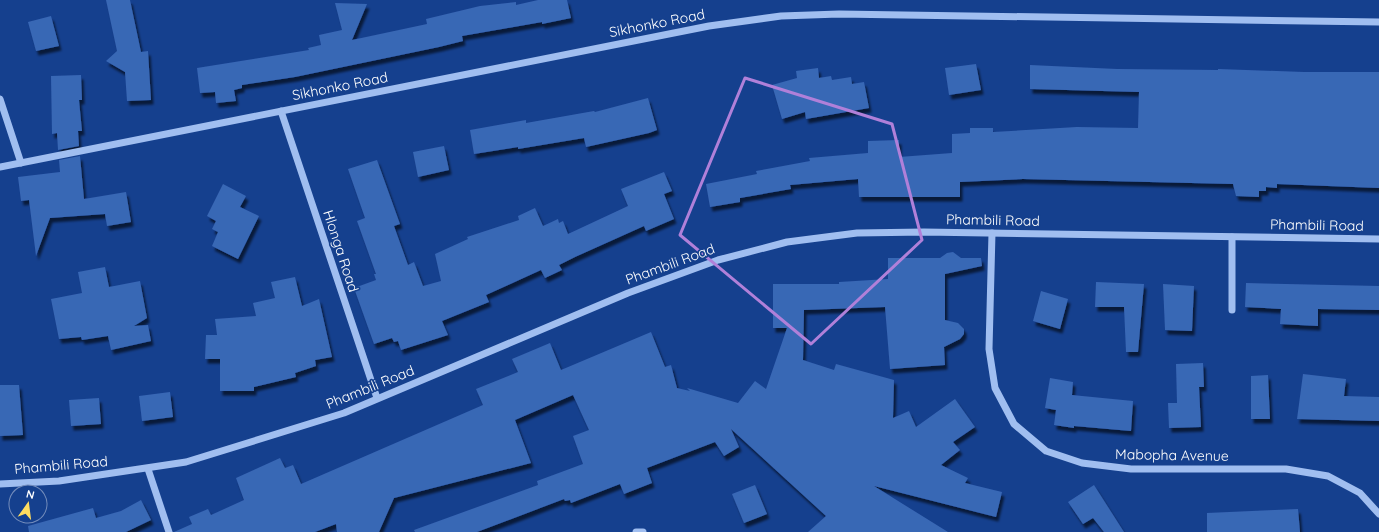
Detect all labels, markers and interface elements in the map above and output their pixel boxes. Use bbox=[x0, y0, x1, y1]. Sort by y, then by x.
street label: Sikhonko Road bbox=[608, 5, 706, 41]
street label: Sikhonko Road bbox=[291, 68, 389, 104]
street label: Hlonga Road bbox=[319, 208, 363, 294]
street label: Phambili Road bbox=[946, 210, 1040, 230]
street label: Phambili Road bbox=[1270, 215, 1364, 235]
street label: Phambili Road bbox=[623, 239, 717, 289]
street label: Phambili Road bbox=[323, 361, 417, 413]
street label: Mabopha Avenue bbox=[1115, 445, 1229, 465]
street label: Phambili Road bbox=[13, 452, 109, 478]
north arrow bbox=[8, 484, 48, 524]
text: N bbox=[25, 487, 36, 502]

